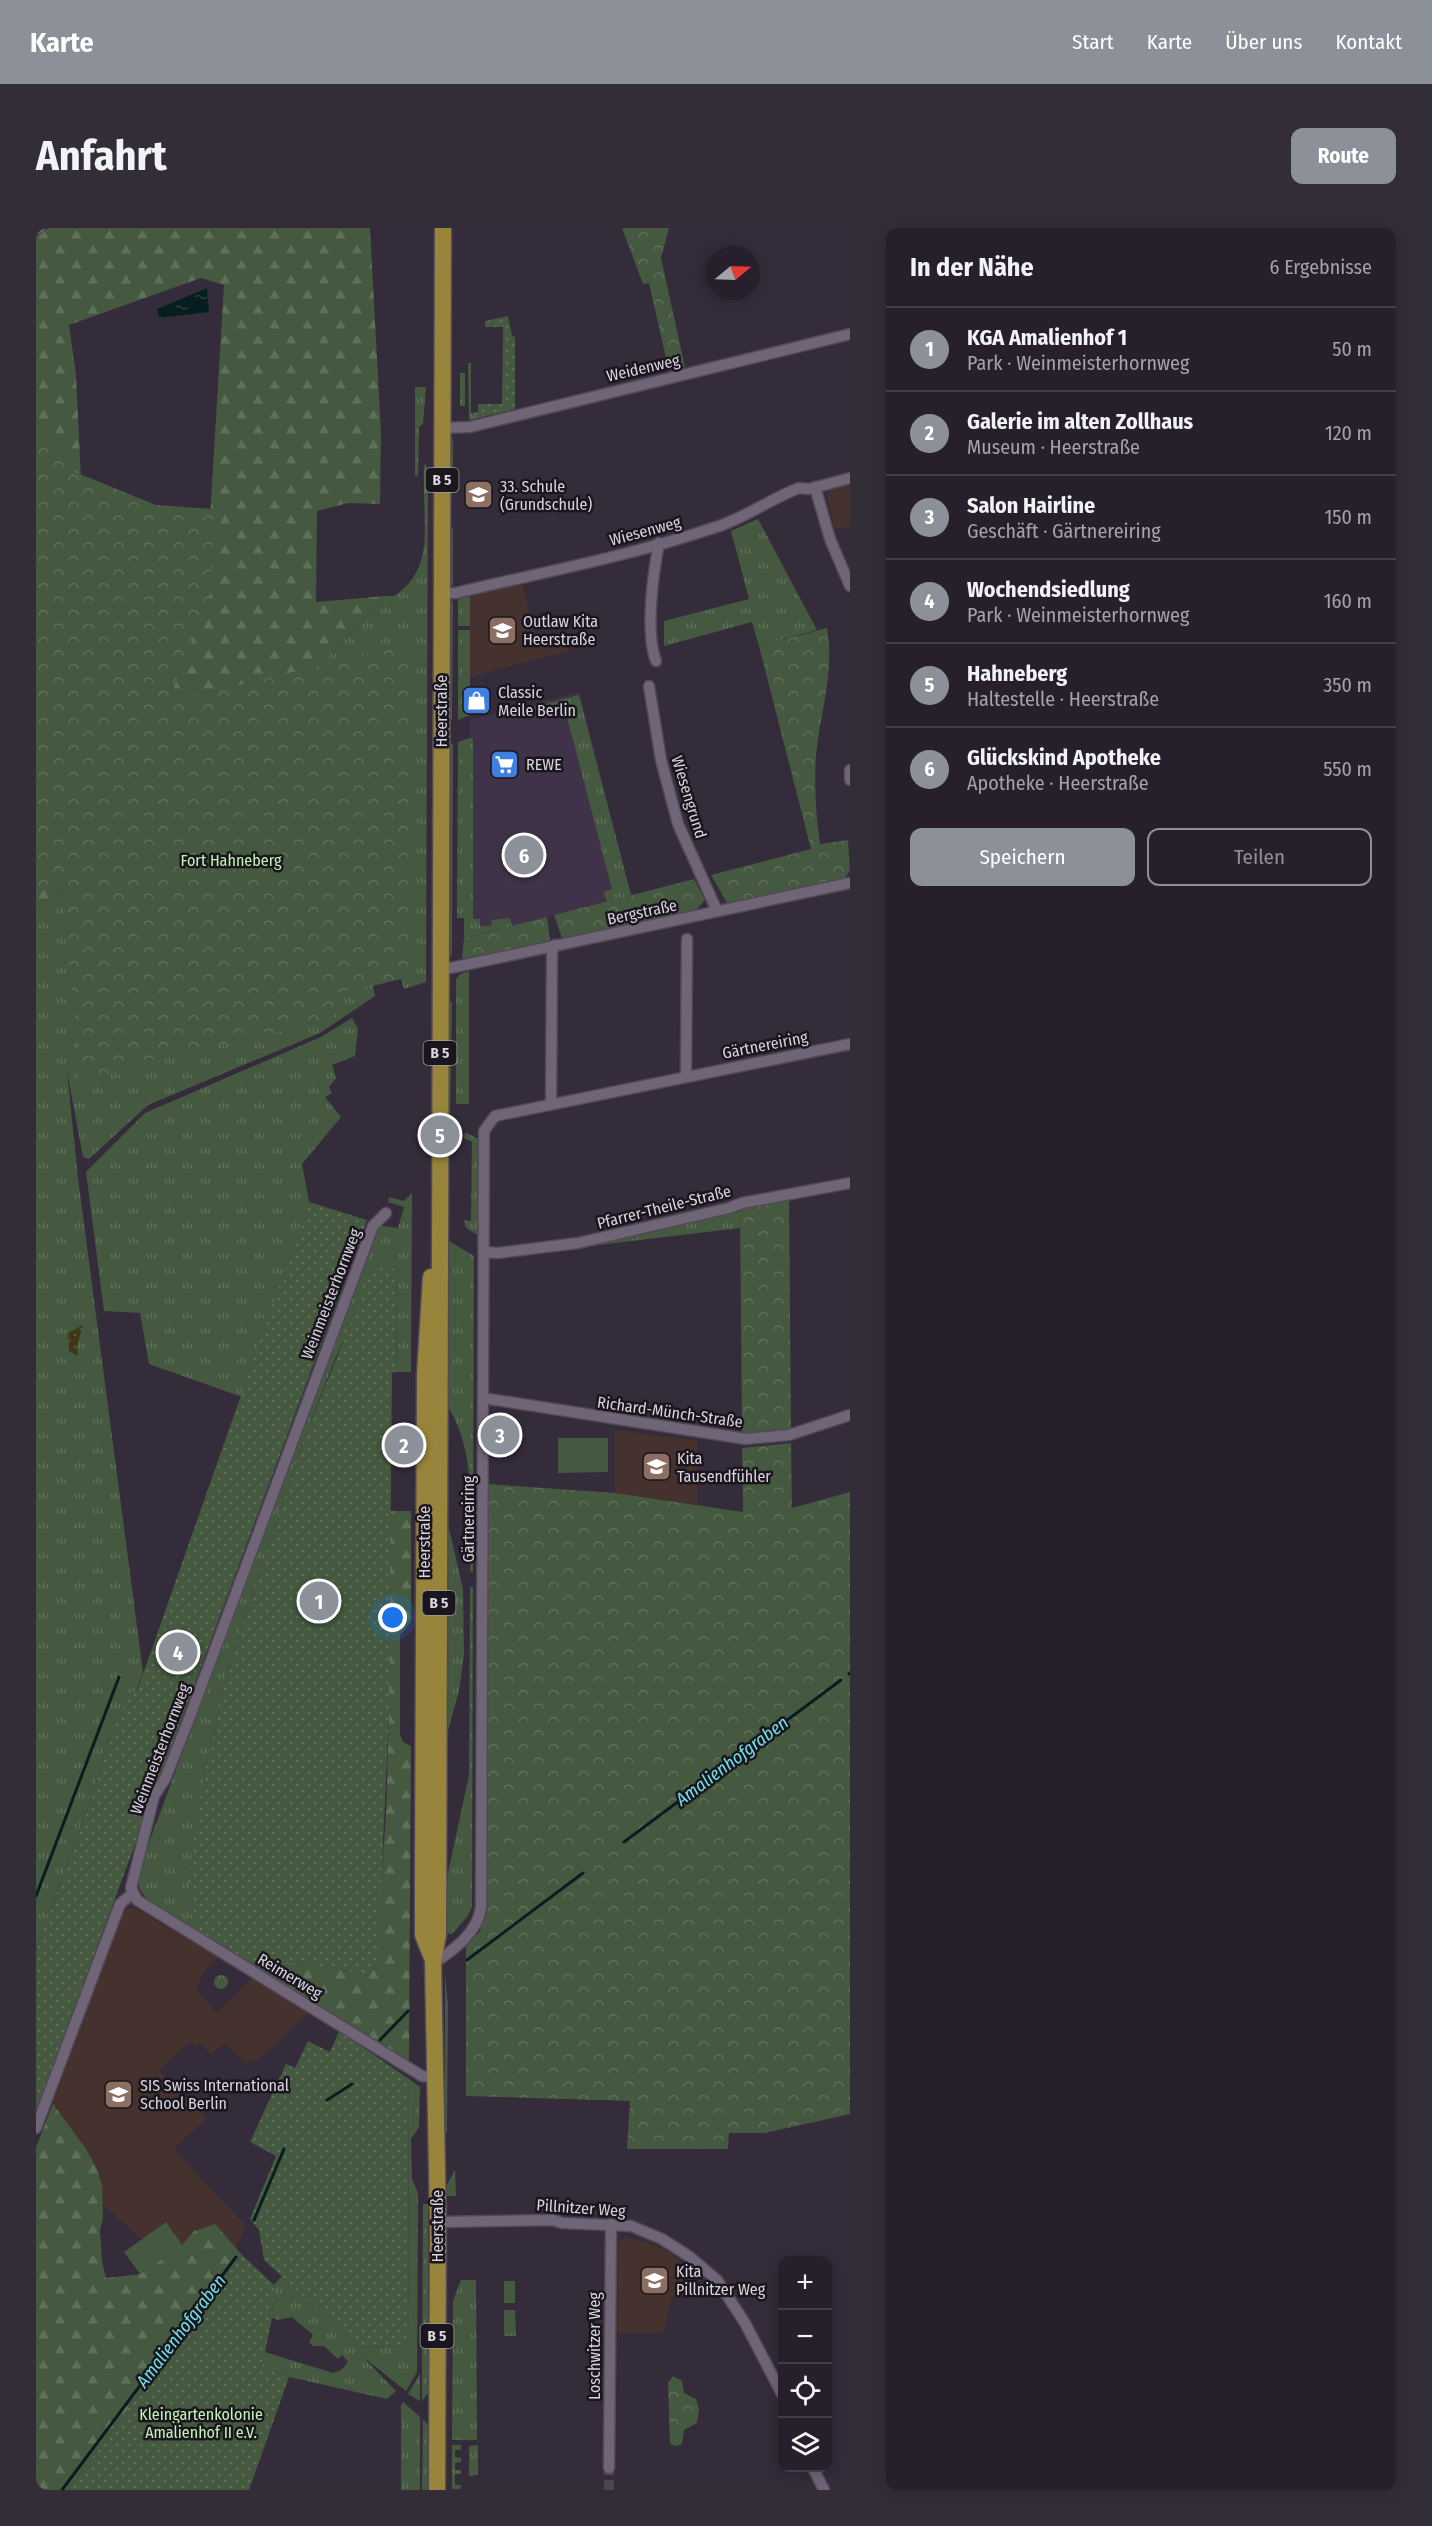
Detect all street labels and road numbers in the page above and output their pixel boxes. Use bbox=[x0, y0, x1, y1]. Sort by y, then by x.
street label: Weidenweg bbox=[605, 350, 682, 386]
road number: B 5 bbox=[426, 468, 458, 492]
street label: Wiesenweg bbox=[607, 512, 683, 550]
street label: Heerstraße bbox=[432, 675, 451, 747]
street label: Wiesengrund bbox=[667, 753, 711, 841]
street label: Bergstraße bbox=[605, 895, 679, 929]
street label: Gärtnereiring bbox=[721, 1027, 810, 1063]
road number: B 5 bbox=[424, 1041, 456, 1065]
street label: Pfarrer-Theile-Straße bbox=[595, 1181, 733, 1233]
street label: Weinmeisterhornweg bbox=[297, 1225, 365, 1362]
street label: Richard-Münch-Straße bbox=[596, 1392, 744, 1432]
street label: Gärtnereiring bbox=[459, 1475, 478, 1562]
street label: Heerstraße bbox=[415, 1506, 434, 1578]
road number: B 5 bbox=[422, 1591, 456, 1615]
street label: Weinmeisterhornweg bbox=[126, 1680, 194, 1817]
street label: Reimerweg bbox=[254, 1949, 326, 2003]
street label: Heerstraße bbox=[428, 2190, 447, 2262]
street label: Pillnitzer Weg bbox=[536, 2195, 627, 2221]
street label: Loschwitzer Weg bbox=[585, 2292, 604, 2400]
road number: B 5 bbox=[420, 2324, 454, 2348]

